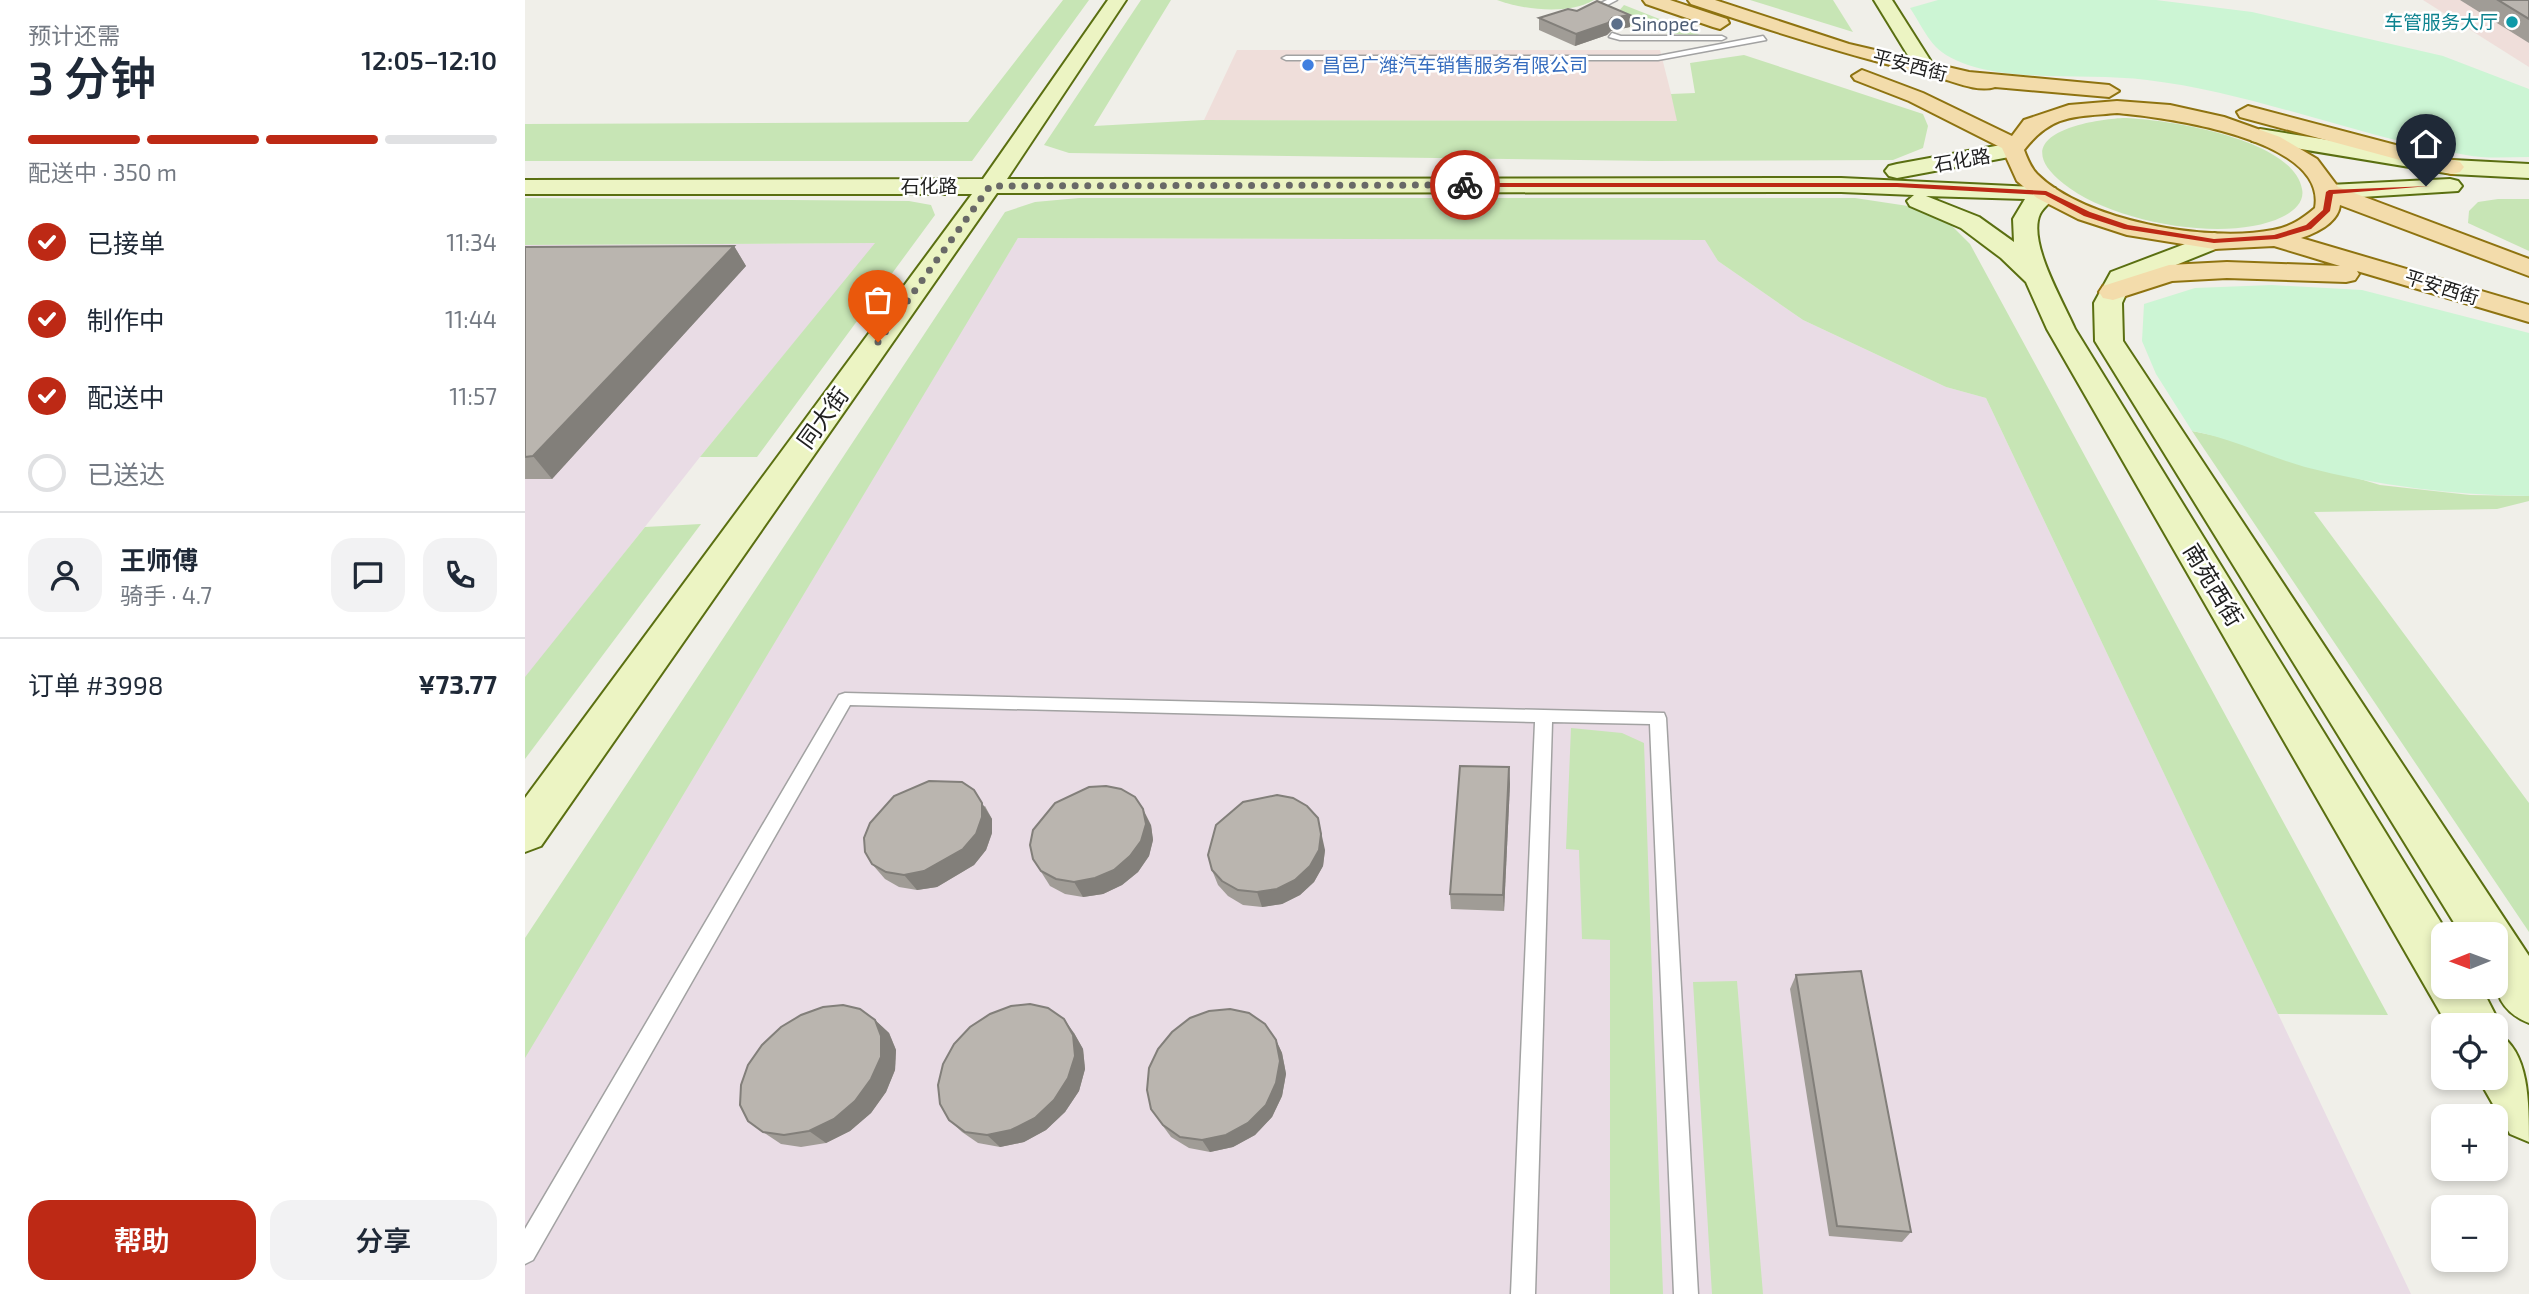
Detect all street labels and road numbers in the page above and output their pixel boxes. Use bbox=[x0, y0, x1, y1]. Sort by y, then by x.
street label: 平安西街 bbox=[1870, 44, 1950, 85]
street label: 石化路 bbox=[1932, 143, 1992, 176]
street label: 石化路 bbox=[900, 174, 958, 197]
street label: 平安西街 bbox=[2402, 264, 2482, 309]
street label: 同大街 bbox=[791, 381, 854, 454]
street label: 南苑西街 bbox=[2178, 538, 2250, 631]

